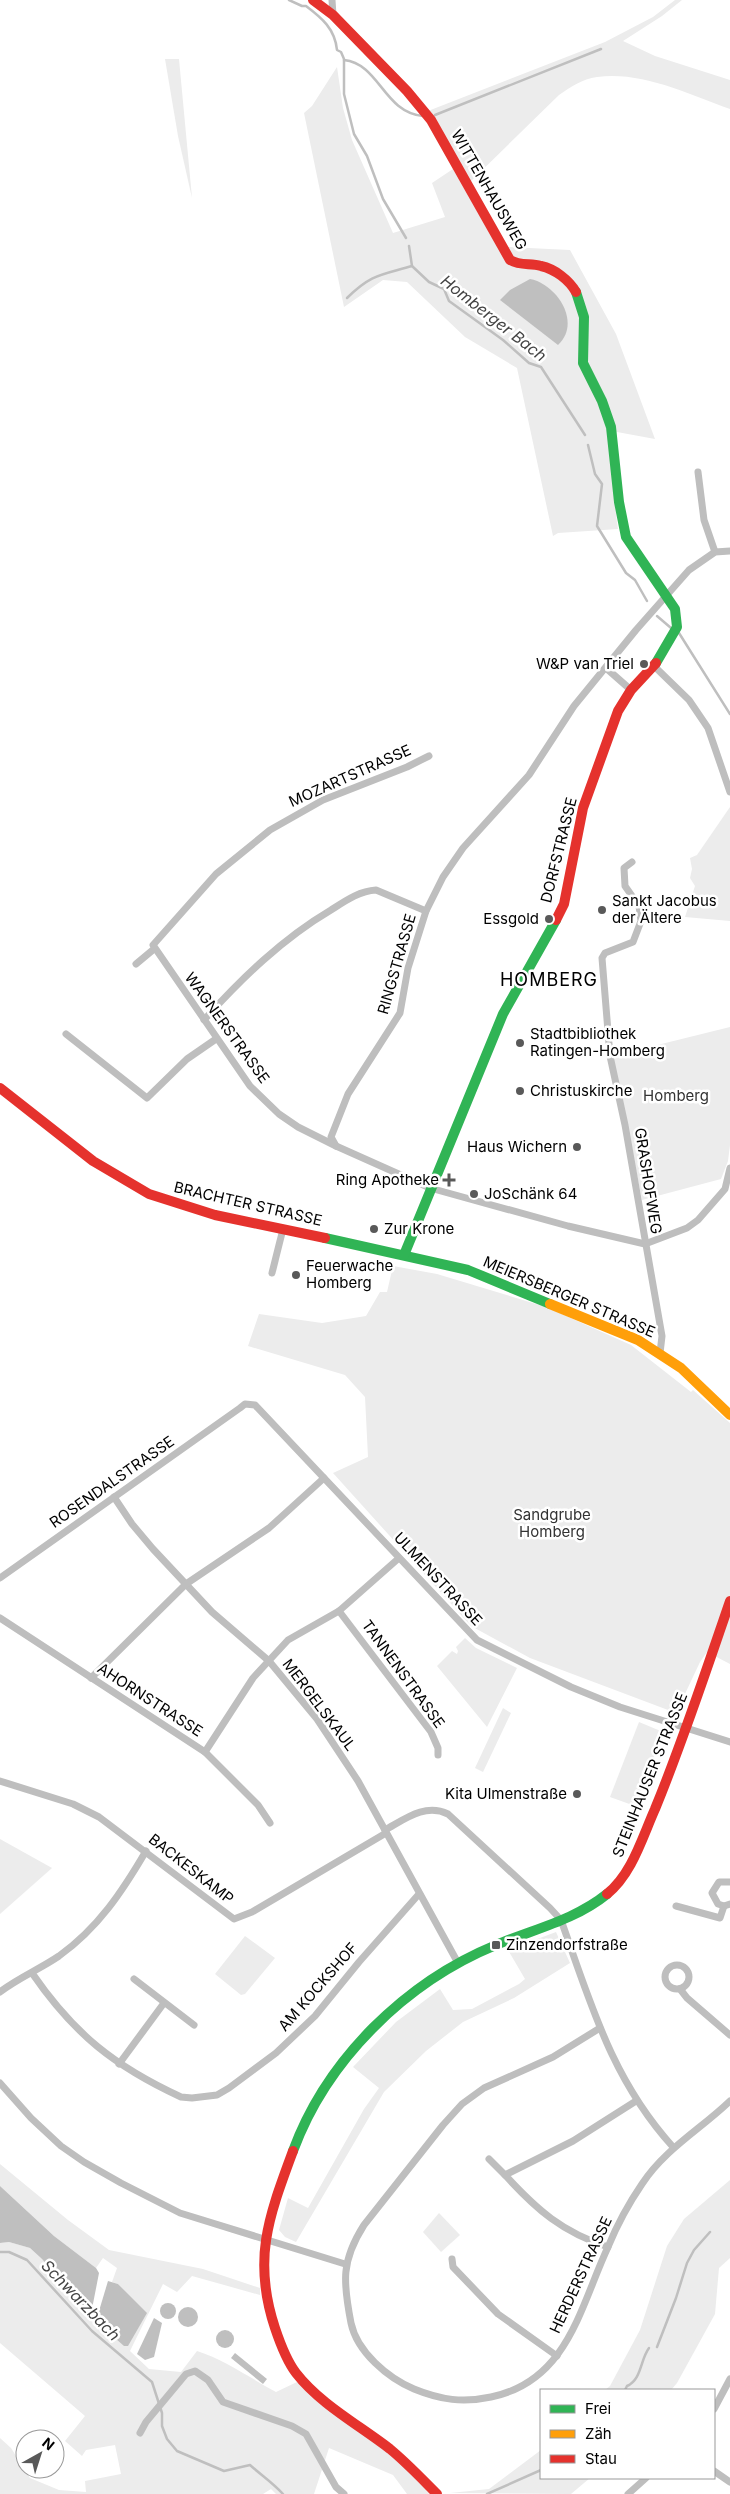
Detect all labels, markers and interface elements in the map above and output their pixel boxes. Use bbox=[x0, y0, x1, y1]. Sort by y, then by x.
street label: WITTENHAUSWEG bbox=[447, 126, 532, 253]
water label: Homberger Bach bbox=[437, 270, 551, 366]
place label: W&P van Triel bbox=[536, 654, 634, 673]
marker: W&P van Triel bbox=[638, 658, 650, 670]
street label: MOZARTSTRASSE bbox=[286, 740, 414, 811]
street label: DORFSTRASSE bbox=[536, 795, 581, 905]
place label: Sankt Jacobus der Ältere bbox=[612, 891, 717, 927]
marker: Sankt Jacobus der Ältere bbox=[596, 904, 608, 916]
place label: Essgold bbox=[483, 909, 539, 928]
street label: RINGSTRASSE bbox=[373, 911, 420, 1016]
marker: Essgold bbox=[543, 913, 555, 925]
street label: WAGNERSTRASSE bbox=[181, 969, 274, 1087]
district label: HOMBERG bbox=[500, 969, 598, 990]
place label: Stadtbibliothek Ratingen-Homberg bbox=[530, 1024, 665, 1060]
marker: Stadtbibliothek Ratingen-Homberg bbox=[514, 1037, 526, 1049]
place label: Christuskirche bbox=[530, 1081, 632, 1100]
marker: Christuskirche bbox=[514, 1085, 526, 1097]
park label: Homberg bbox=[643, 1086, 709, 1105]
street label: GRASHOFWEG bbox=[631, 1126, 666, 1235]
place label: Haus Wichern bbox=[467, 1137, 567, 1156]
marker: Haus Wichern bbox=[571, 1141, 583, 1153]
place label: Ring Apotheke bbox=[336, 1170, 439, 1189]
marker: Ring Apotheke bbox=[443, 1174, 455, 1186]
street label: BRACHTER STRASSE bbox=[172, 1177, 324, 1230]
place label: JoSchänk 64 bbox=[484, 1184, 577, 1203]
marker: JoSchänk 64 bbox=[468, 1188, 480, 1200]
place label: Zur Krone bbox=[384, 1219, 454, 1238]
marker: Zur Krone bbox=[368, 1223, 380, 1235]
street label: MEIERSBERGER STRASSE bbox=[480, 1252, 658, 1341]
place label: Feuerwache Homberg bbox=[306, 1256, 393, 1292]
marker: Feuerwache Homberg bbox=[290, 1269, 302, 1281]
street label: ROSENDALSTRASSE bbox=[46, 1431, 178, 1532]
park label: Sandgrube Homberg bbox=[513, 1505, 591, 1541]
street label: ULMENSTRASSE bbox=[390, 1528, 487, 1629]
street label: TANNENSTRASSE bbox=[358, 1616, 449, 1732]
street label: MERGELSKAUL bbox=[279, 1655, 360, 1754]
street label: AHORNSTRASSE bbox=[94, 1659, 206, 1741]
street label: STEINHAUSER STRASSE bbox=[608, 1690, 691, 1860]
place label: Kita Ulmenstraße bbox=[445, 1784, 567, 1803]
marker: Kita Ulmenstraße bbox=[571, 1788, 583, 1800]
street label: BACKESKAMP bbox=[145, 1829, 238, 1908]
place label: Zinzendorfstraße bbox=[506, 1935, 628, 1954]
street label: AM KOCKSHOF bbox=[274, 1938, 361, 2035]
marker: Zinzendorfstraße bbox=[490, 1939, 502, 1951]
street label: HERDERSTRASSE bbox=[545, 2213, 616, 2336]
water label: Schwarzbach bbox=[37, 2255, 125, 2345]
legend bbox=[540, 2389, 715, 2479]
text: Frei bbox=[585, 2399, 611, 2418]
text: Zäh bbox=[585, 2424, 612, 2443]
north arrow bbox=[15, 2429, 65, 2479]
text: N bbox=[39, 2434, 58, 2453]
text: Stau bbox=[585, 2449, 617, 2468]

